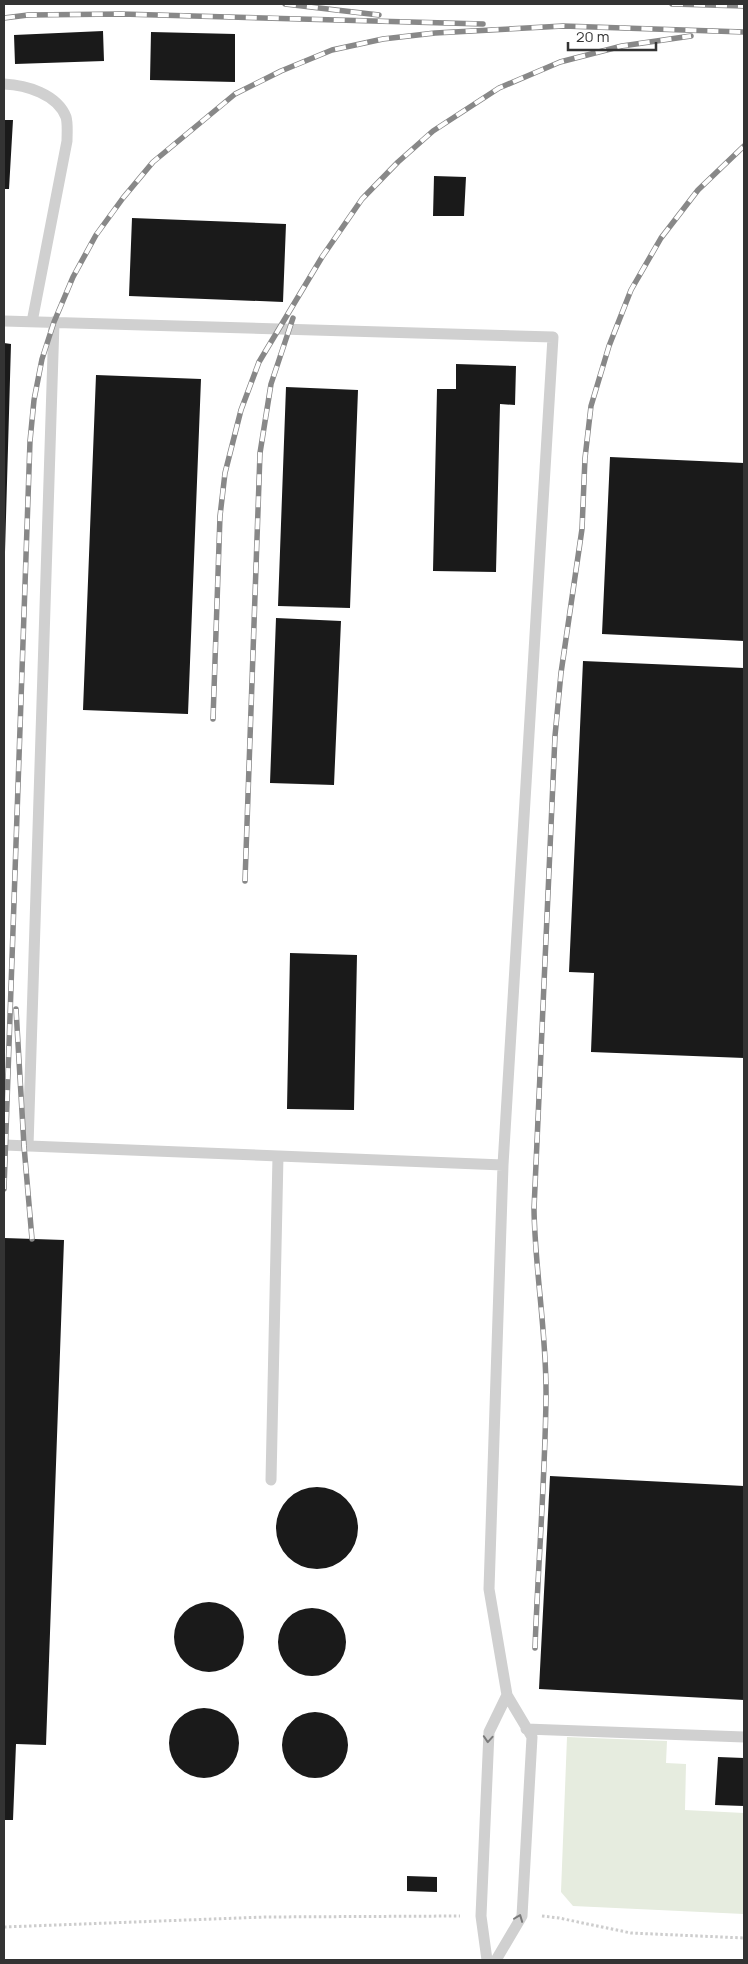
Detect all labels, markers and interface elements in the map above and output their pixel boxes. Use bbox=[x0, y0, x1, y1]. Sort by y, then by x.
scale bar bbox=[568, 20, 656, 52]
text: 20 m bbox=[576, 26, 609, 47]
one-way arrow bbox=[483, 1736, 494, 1744]
one-way arrow bbox=[513, 1914, 523, 1923]

